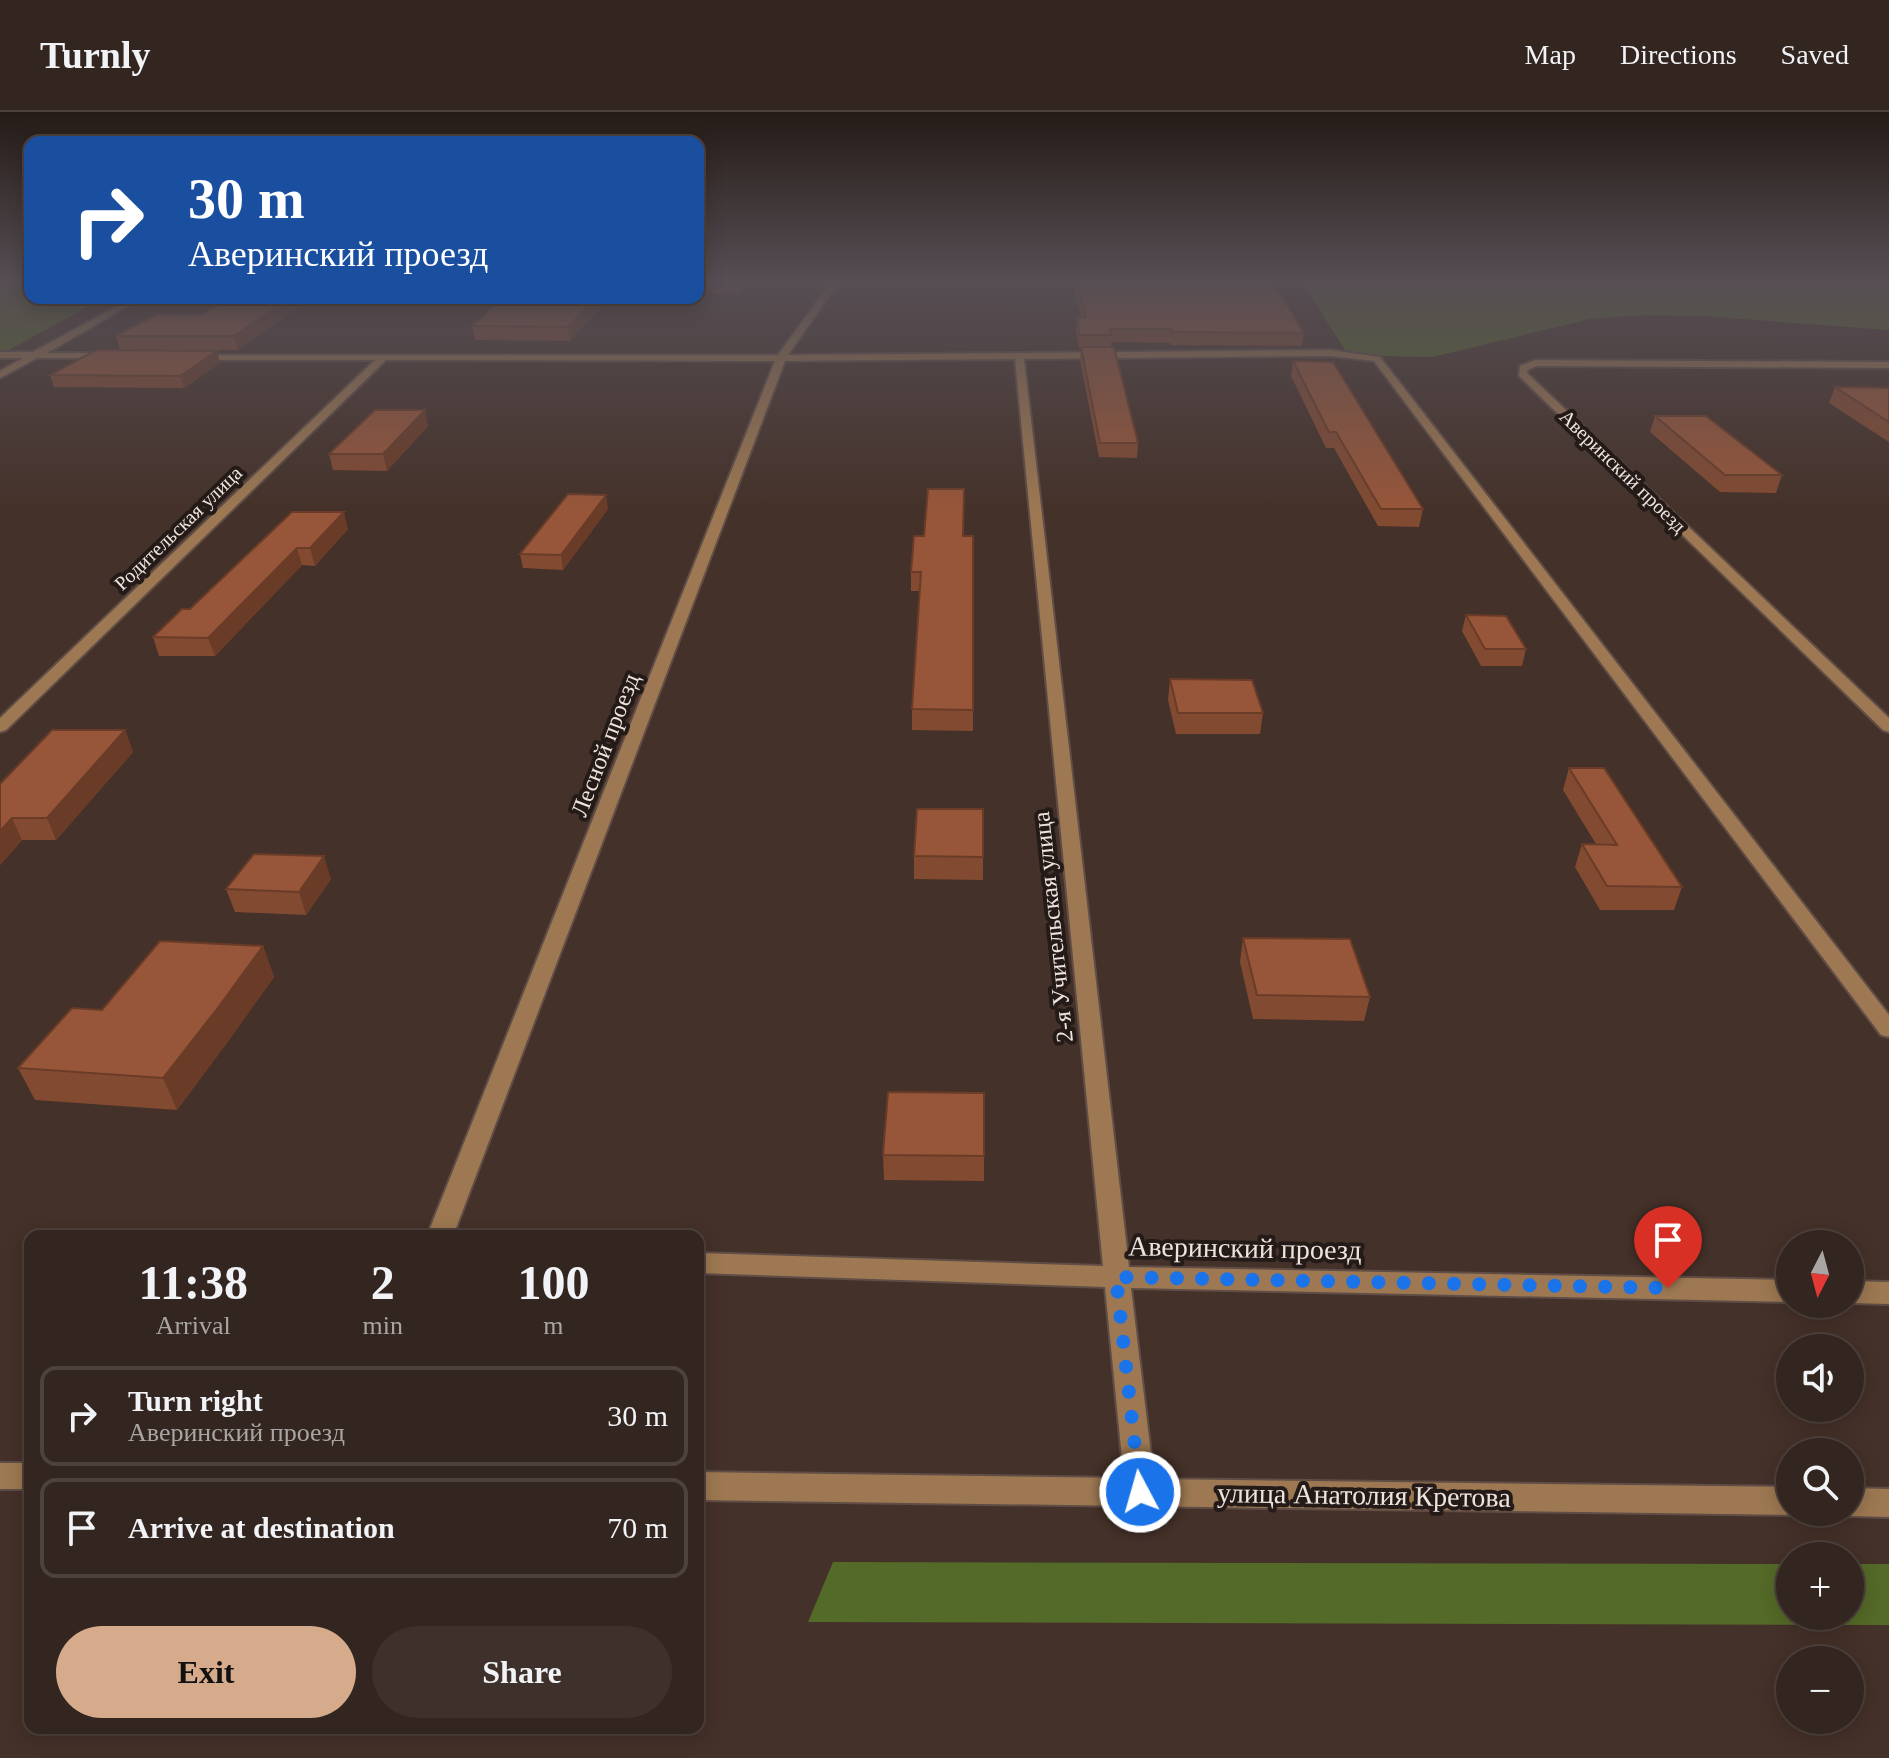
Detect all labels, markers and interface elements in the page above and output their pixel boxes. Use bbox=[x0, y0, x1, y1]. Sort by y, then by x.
text: Turnly bbox=[40, 34, 151, 76]
text: Map bbox=[1525, 39, 1576, 70]
text: Directions bbox=[1620, 39, 1737, 70]
text: Saved bbox=[1781, 39, 1849, 70]
icon: right bbox=[56, 168, 160, 272]
text: 30 m bbox=[188, 168, 305, 230]
text: Аверинский проезд bbox=[188, 234, 488, 274]
street label: Аверинский проезд bbox=[1555, 405, 1691, 538]
street label: Родительская улица bbox=[110, 462, 247, 595]
street label: Лесной проезд bbox=[566, 670, 644, 820]
street label: 2-я Учительская улица bbox=[1028, 810, 1078, 1044]
pin bbox=[1634, 1206, 1702, 1288]
icon: arrive bbox=[1646, 1218, 1690, 1262]
street label: Аверинский проезд bbox=[1128, 1230, 1362, 1266]
north arrow bbox=[1776, 1230, 1864, 1318]
map controls bbox=[1776, 1230, 1864, 1734]
text: 11:38 bbox=[139, 1256, 248, 1309]
text: 2 bbox=[371, 1256, 395, 1309]
text: 100 bbox=[517, 1256, 589, 1309]
text: Arrival bbox=[156, 1311, 231, 1340]
text: min bbox=[362, 1311, 403, 1340]
text: m bbox=[543, 1311, 564, 1340]
button: sound bbox=[1776, 1334, 1864, 1422]
text: Turn right bbox=[128, 1384, 263, 1417]
icon: right bbox=[60, 1394, 104, 1438]
text: 30 m bbox=[607, 1399, 668, 1432]
text: Аверинский проезд bbox=[128, 1418, 345, 1447]
button: search bbox=[1776, 1438, 1864, 1526]
position arrow bbox=[1098, 1450, 1182, 1534]
street label: улица Анатолия Кретова bbox=[1217, 1477, 1512, 1513]
icon: arrive bbox=[60, 1506, 104, 1550]
text: Arrive at destination bbox=[128, 1511, 395, 1544]
text: 70 m bbox=[607, 1511, 668, 1544]
button: + bbox=[1776, 1542, 1864, 1630]
button: Exit bbox=[56, 1626, 356, 1718]
button: Share bbox=[372, 1626, 672, 1718]
button: − bbox=[1776, 1646, 1864, 1734]

